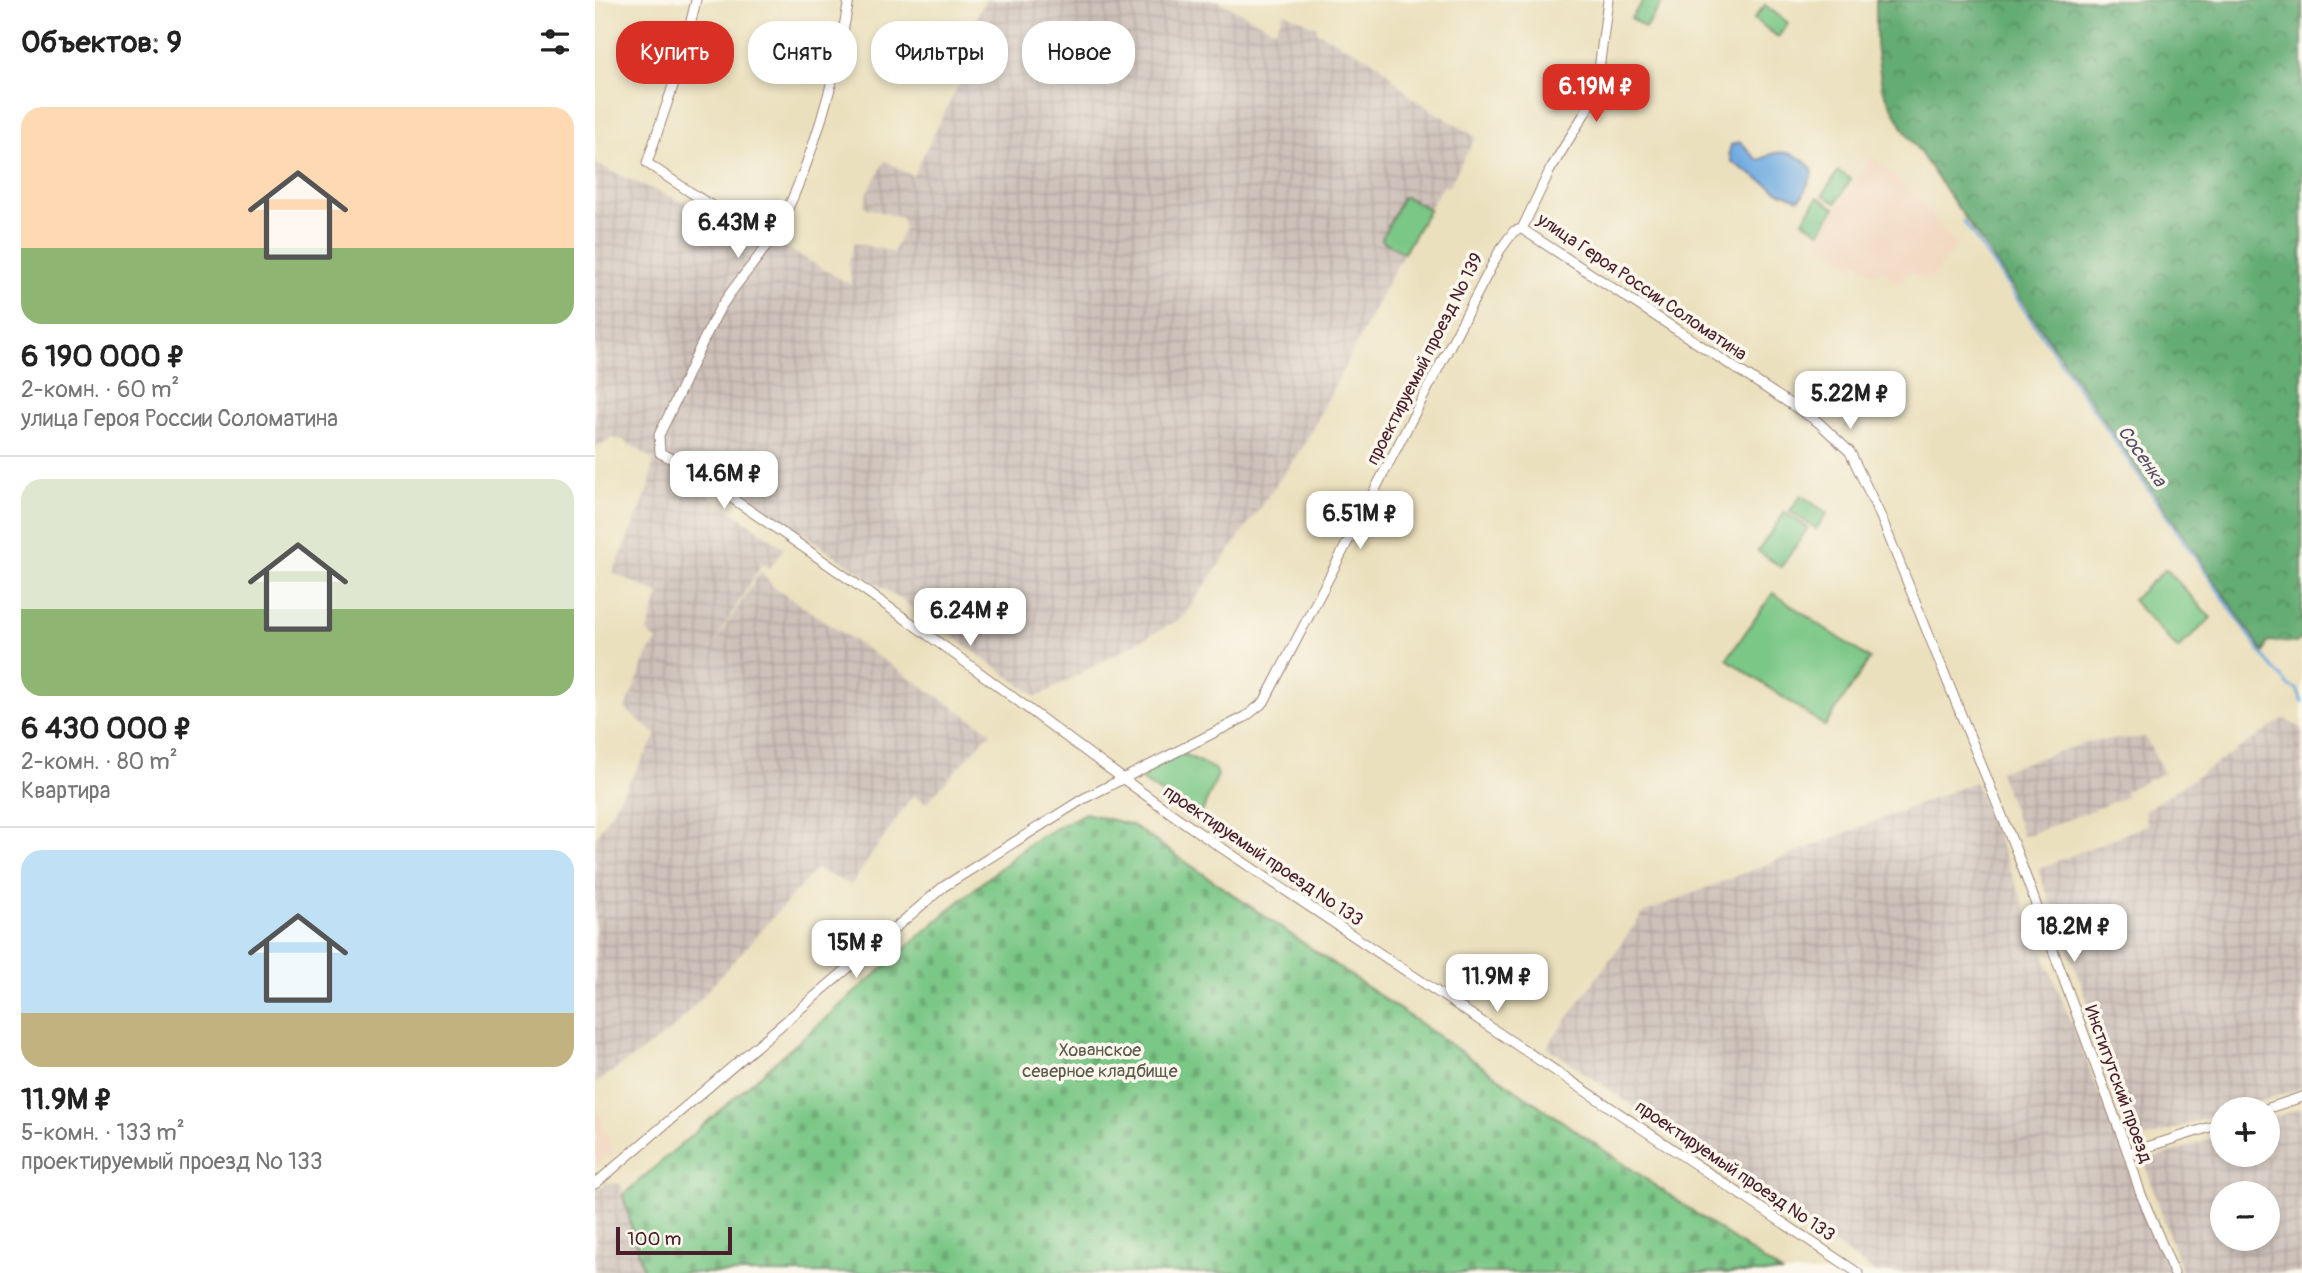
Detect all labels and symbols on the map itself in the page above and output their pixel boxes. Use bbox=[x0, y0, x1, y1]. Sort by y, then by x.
pin: 6.19M ₽ bbox=[1531, 64, 1661, 124]
pin: 6.43M ₽ bbox=[673, 201, 803, 260]
street label: улица Героя России Соломатина bbox=[1532, 208, 1751, 366]
street label: проектируемый проезд № 139 bbox=[1361, 249, 1489, 469]
pin: 5.22M ₽ bbox=[1785, 372, 1915, 431]
water label: Сосенка bbox=[2112, 421, 2172, 492]
pin: 14.6M ₽ bbox=[659, 452, 789, 511]
pin: 6.51M ₽ bbox=[1295, 491, 1425, 551]
pin: 6.24M ₽ bbox=[905, 588, 1035, 648]
street label: проектируемый проезд № 133 bbox=[1159, 780, 1367, 932]
pin: 18.2M ₽ bbox=[2009, 904, 2139, 964]
pin: 15M ₽ bbox=[807, 920, 905, 980]
pin: 11.9M ₽ bbox=[1432, 954, 1562, 1014]
street label: Институтский проезд bbox=[2079, 1002, 2157, 1166]
park label: Хованское северное кладбище bbox=[1022, 1039, 1178, 1083]
street label: проектируемый проезд № 133 bbox=[1631, 1095, 1839, 1247]
scale bar bbox=[616, 1224, 731, 1256]

